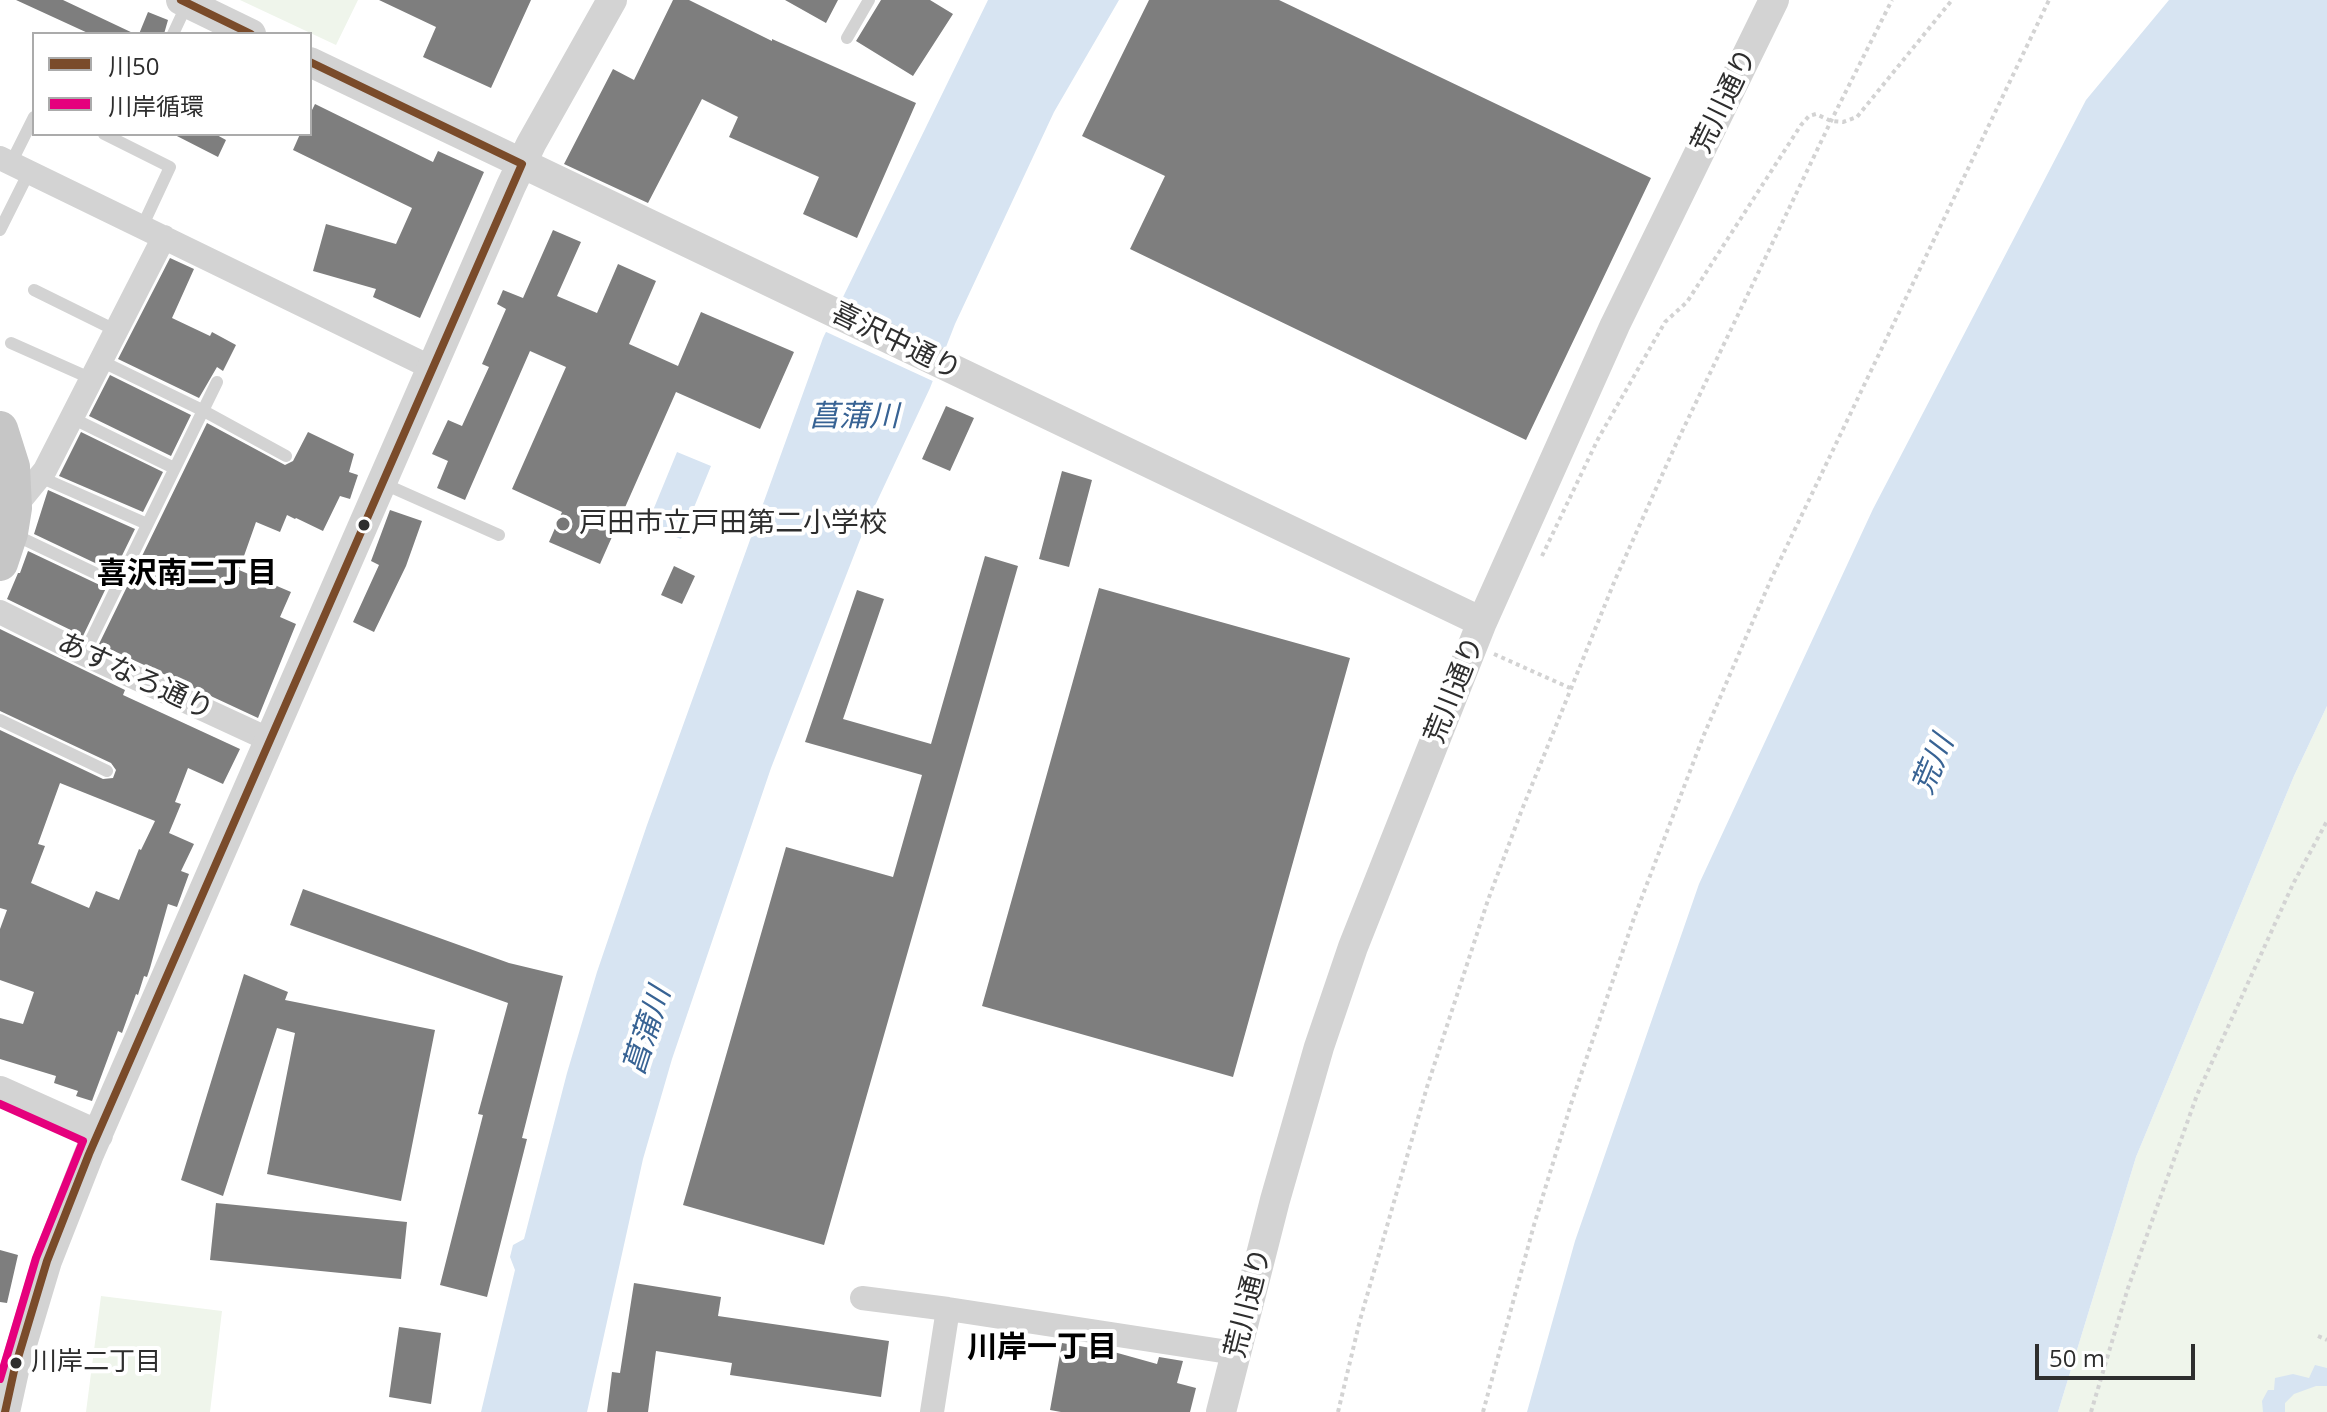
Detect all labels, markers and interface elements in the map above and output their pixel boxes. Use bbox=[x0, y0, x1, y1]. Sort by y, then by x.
legend bbox=[32, 32, 312, 136]
street label: 荒川通り bbox=[1685, 43, 1765, 159]
text: 川50 bbox=[108, 49, 159, 82]
text: 川岸循環 bbox=[108, 89, 204, 122]
street label: 喜沢中通り bbox=[826, 296, 966, 388]
water label: 菖蒲川 bbox=[809, 399, 899, 435]
place label: 戸田市立戸田第二小学校 bbox=[579, 507, 887, 541]
marker: 戸田市立戸田第二小学校 bbox=[554, 515, 572, 533]
unlabelled marker bbox=[356, 517, 372, 533]
district label: 喜沢南二丁目 bbox=[97, 556, 277, 592]
street label: あすなろ通り bbox=[52, 626, 218, 728]
street label: 荒川通り bbox=[1418, 632, 1492, 748]
water label: 荒川 bbox=[1906, 730, 1962, 800]
water label: 菖蒲川 bbox=[617, 983, 679, 1079]
street label: 荒川通り bbox=[1219, 1245, 1279, 1361]
scale bar bbox=[2039, 1328, 2199, 1378]
district label: 川岸一丁目 bbox=[967, 1330, 1117, 1366]
text: 50 m bbox=[2049, 1341, 2105, 1374]
place label: 川岸二丁目 bbox=[31, 1347, 161, 1379]
marker: 川岸二丁目 bbox=[8, 1355, 24, 1371]

